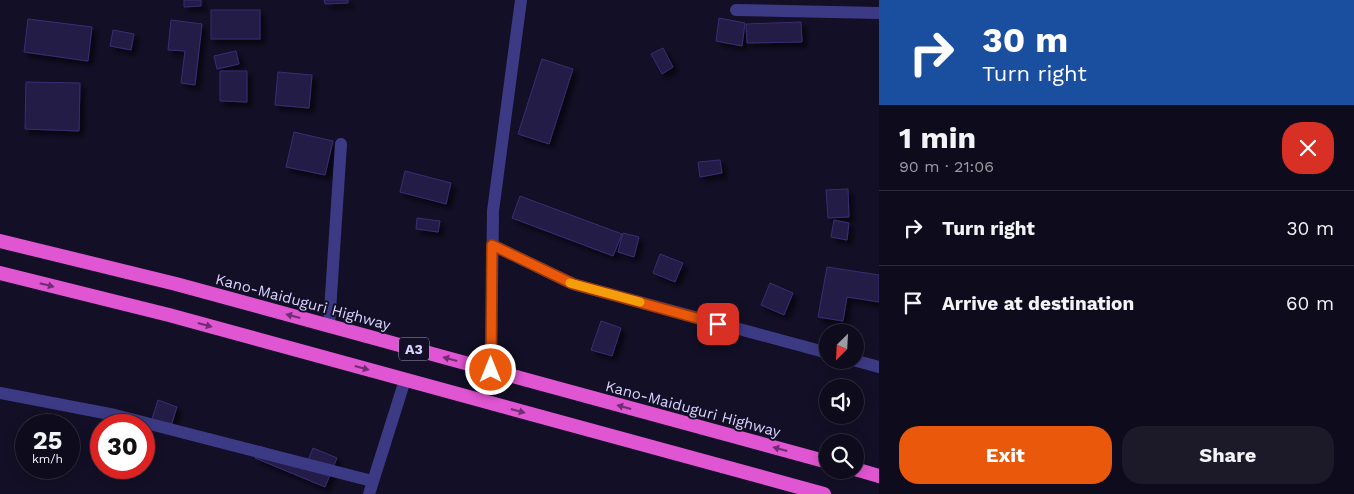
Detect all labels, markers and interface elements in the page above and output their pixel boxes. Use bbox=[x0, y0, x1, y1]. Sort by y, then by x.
text: 30 m bbox=[982, 19, 1068, 61]
icon: right bbox=[899, 20, 964, 85]
text: Turn right bbox=[982, 61, 1087, 86]
text: 1 min bbox=[899, 120, 976, 155]
button: close bbox=[1282, 122, 1334, 174]
text: 90 m · 21:06 bbox=[899, 157, 994, 176]
icon: right bbox=[899, 214, 927, 242]
text: Turn right bbox=[942, 217, 1035, 240]
text: 30 m bbox=[1287, 217, 1334, 240]
street label: Kano-Maiduguri Highway bbox=[213, 270, 393, 334]
one-way arrow bbox=[40, 281, 55, 289]
icon: arrive bbox=[899, 289, 927, 317]
text: Arrive at destination bbox=[942, 292, 1134, 315]
text: 60 m bbox=[1286, 292, 1334, 315]
pin bbox=[697, 303, 739, 345]
icon: arrive bbox=[704, 310, 732, 338]
one-way arrow bbox=[286, 312, 301, 320]
one-way arrow bbox=[197, 321, 212, 329]
north arrow bbox=[819, 324, 864, 369]
map controls bbox=[819, 324, 864, 479]
road number: A3 bbox=[399, 338, 429, 360]
position arrow bbox=[464, 343, 516, 395]
one-way arrow bbox=[442, 355, 457, 363]
one-way arrow bbox=[354, 364, 369, 372]
street label: Kano-Maiduguri Highway bbox=[603, 377, 783, 441]
button: sound bbox=[819, 379, 864, 424]
one-way arrow bbox=[616, 402, 631, 410]
one-way arrow bbox=[511, 407, 526, 415]
speed limit sign: 30 bbox=[90, 414, 155, 479]
text: 25 bbox=[33, 426, 62, 455]
button: Exit bbox=[899, 426, 1112, 484]
button: Share bbox=[1122, 426, 1334, 484]
button: search bbox=[819, 434, 864, 479]
one-way arrow bbox=[773, 445, 788, 453]
text: km/h bbox=[32, 452, 63, 466]

